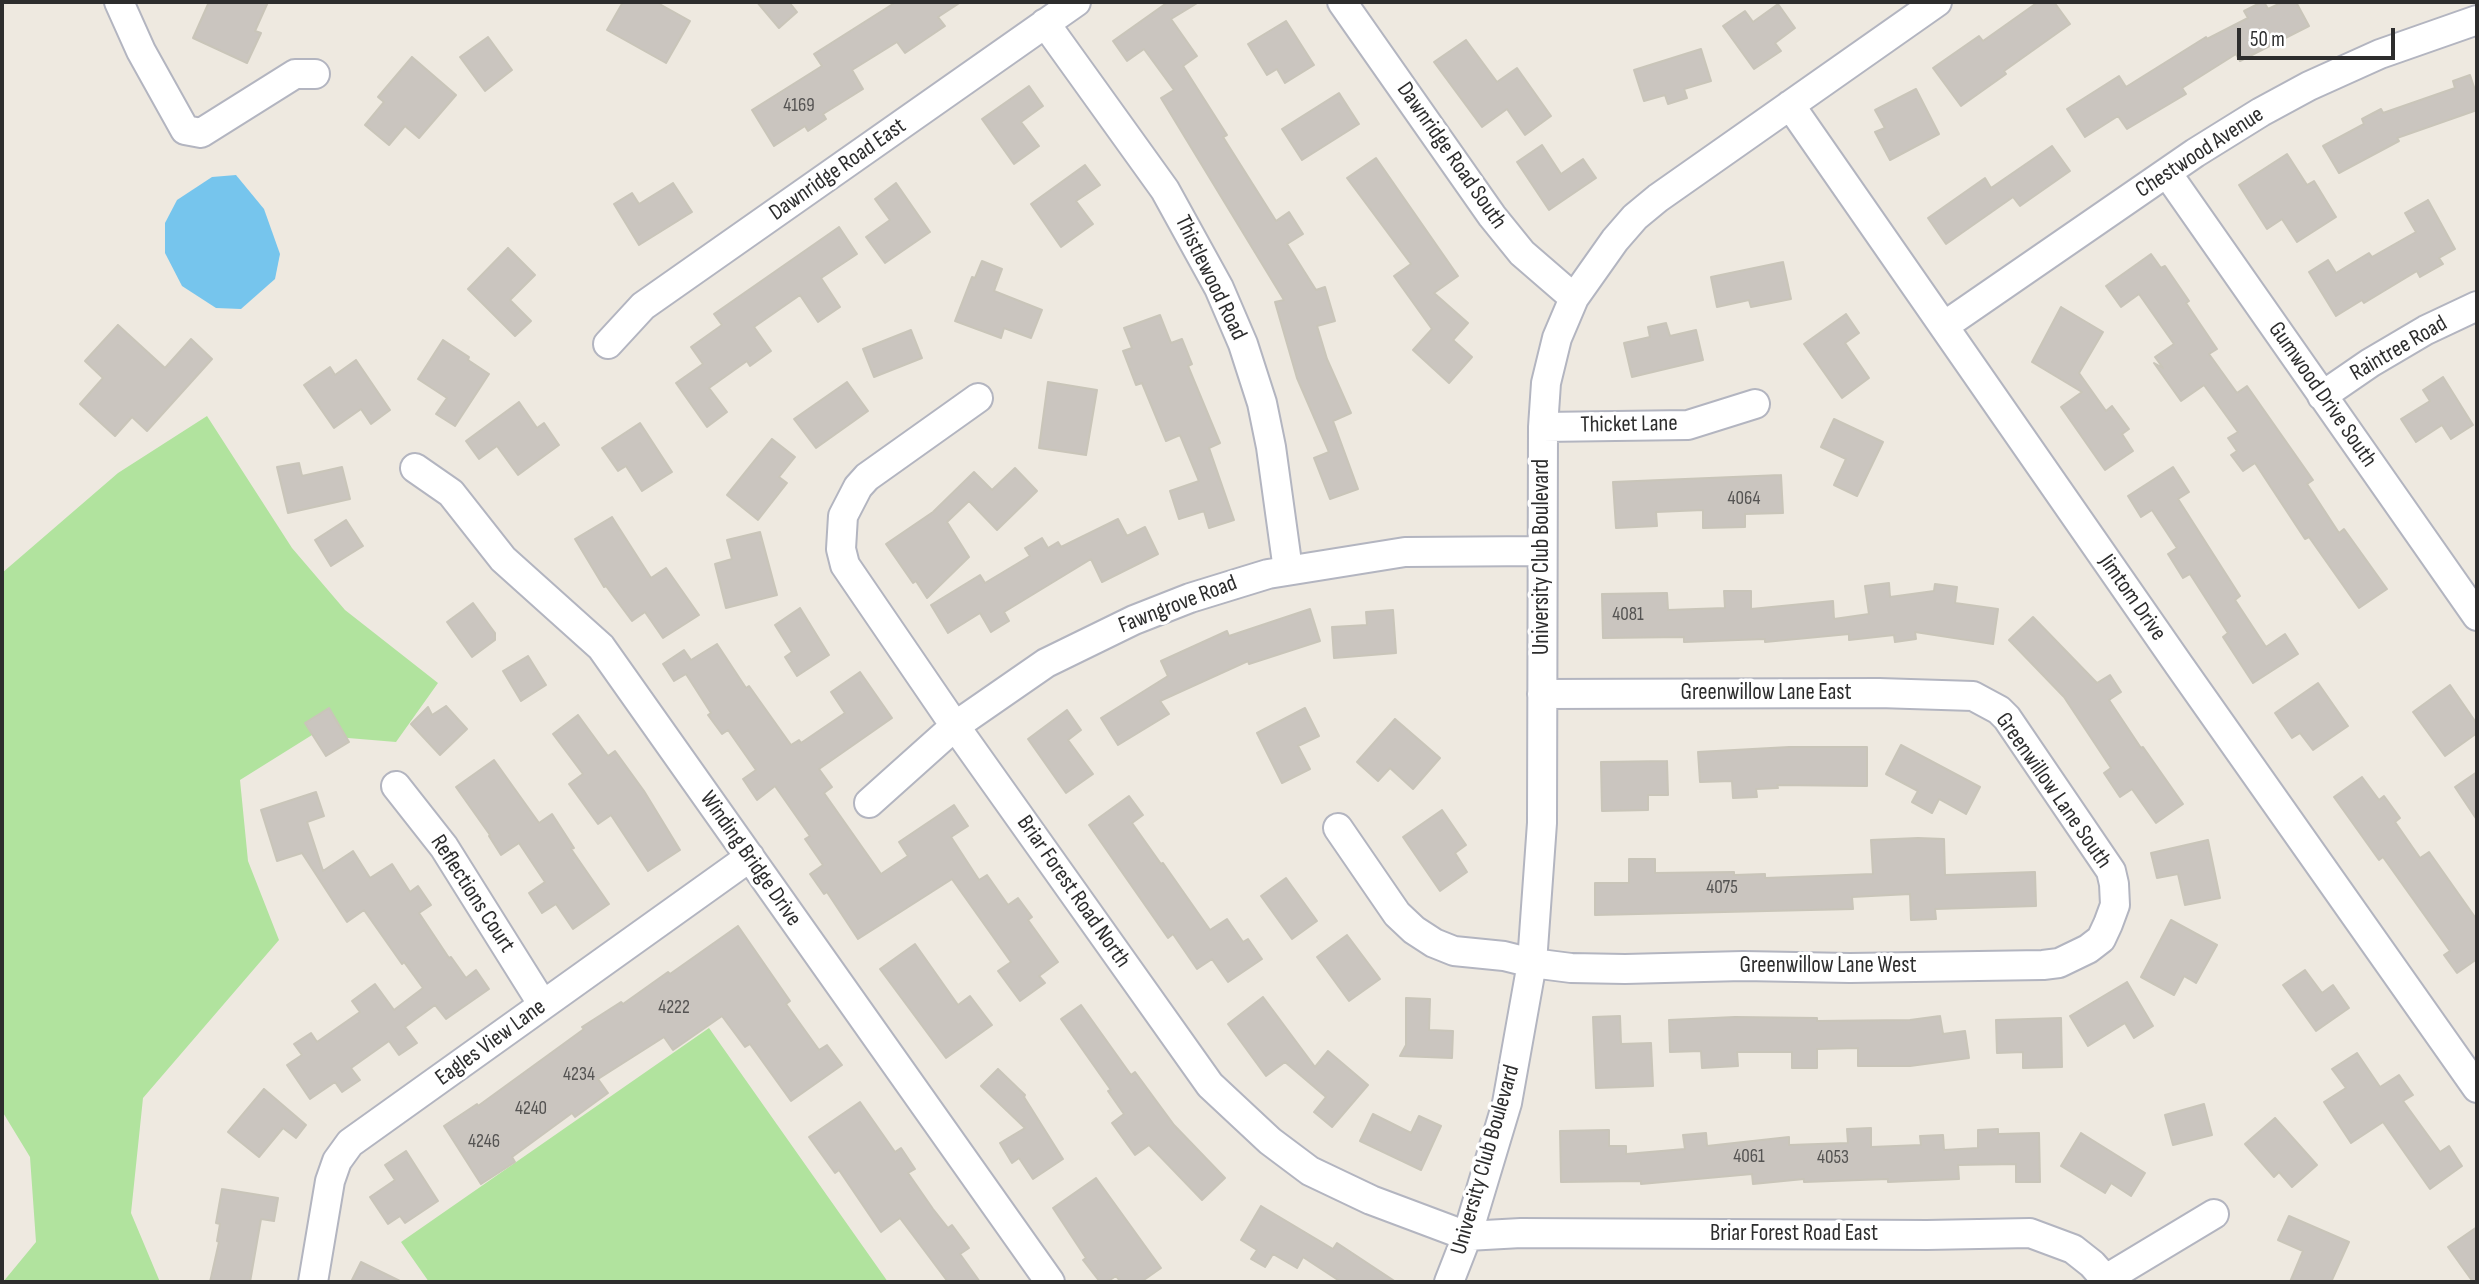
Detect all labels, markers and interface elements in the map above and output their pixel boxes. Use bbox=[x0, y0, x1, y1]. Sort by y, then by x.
scale bar bbox=[2241, 14, 2398, 58]
text: 50 m bbox=[2250, 27, 2285, 52]
street label: Dawnridge Road South bbox=[1390, 77, 1512, 235]
house number: 4169 bbox=[783, 95, 815, 117]
street label: Chestwood Avenue bbox=[2131, 101, 2269, 205]
street label: Dawnridge Road East bbox=[764, 113, 912, 227]
street label: Thistlewood Road bbox=[1168, 211, 1252, 345]
street label: Raintree Road bbox=[2346, 310, 2452, 388]
street label: Gumwood Drive South bbox=[2262, 317, 2382, 473]
street label: Thicket Lane bbox=[1580, 410, 1678, 440]
street label: University Club Boulevard bbox=[1528, 459, 1556, 655]
house number: 4064 bbox=[1727, 488, 1761, 510]
street label: Jimtom Drive bbox=[2092, 550, 2172, 646]
street label: Fawngrove Road bbox=[1115, 570, 1241, 640]
house number: 4081 bbox=[1612, 604, 1644, 626]
street label: Greenwillow Lane East bbox=[1680, 679, 1852, 707]
street label: Greenwillow Lane South bbox=[1989, 708, 2117, 874]
street label: Winding Bridge Drive bbox=[693, 786, 807, 932]
street label: Briar Forest Road North bbox=[1010, 811, 1136, 973]
street label: Reflections Court bbox=[424, 830, 520, 958]
house number: 4075 bbox=[1706, 877, 1738, 899]
street label: Greenwillow Lane West bbox=[1739, 952, 1917, 980]
street label: Eagles View Lane bbox=[431, 994, 551, 1092]
house number: 4222 bbox=[658, 997, 690, 1019]
street label: University Club Boulevard bbox=[1446, 1062, 1526, 1258]
house number: 4234 bbox=[563, 1064, 595, 1086]
house number: 4240 bbox=[515, 1098, 547, 1120]
house number: 4246 bbox=[468, 1131, 500, 1153]
house number: 4061 bbox=[1733, 1146, 1765, 1168]
house number: 4053 bbox=[1817, 1147, 1849, 1169]
street label: Briar Forest Road East bbox=[1710, 1220, 1878, 1248]

